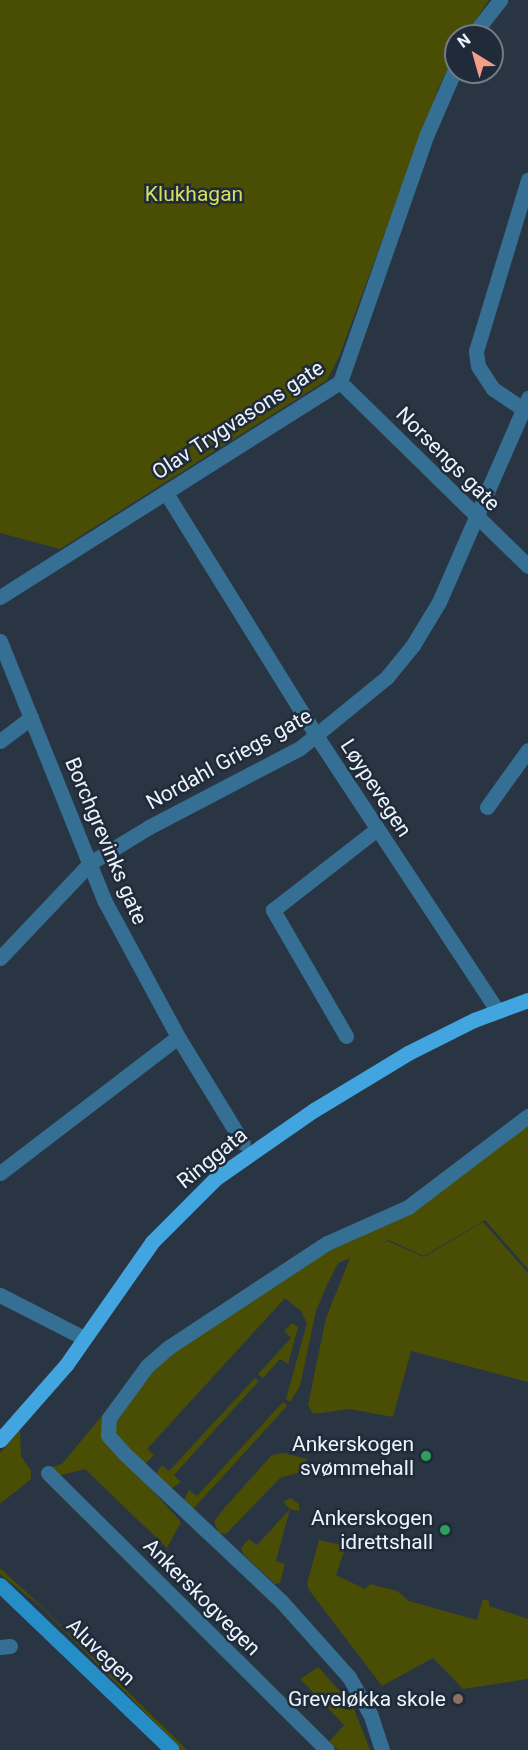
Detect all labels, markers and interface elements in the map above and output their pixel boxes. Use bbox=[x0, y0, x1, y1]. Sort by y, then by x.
north arrow bbox=[444, 24, 504, 84]
text: N bbox=[454, 30, 474, 52]
park label: Klukhagan bbox=[145, 181, 243, 207]
street label: Olav Trygvasons gate bbox=[147, 355, 329, 485]
street label: Norsengs gate bbox=[391, 402, 505, 516]
street label: Nordahl Griegs gate bbox=[142, 703, 316, 815]
street label: Løypevegen bbox=[335, 734, 417, 842]
street label: Borchgrevinks gate bbox=[59, 754, 153, 928]
street label: Ringgata bbox=[172, 1122, 252, 1194]
place label: Ankerskogen svømmehall bbox=[292, 1431, 414, 1481]
marker: Ankerskogen svømmehall bbox=[419, 1449, 433, 1463]
place label: Ankerskogen idrettshall bbox=[311, 1505, 433, 1555]
marker: Ankerskogen idrettshall bbox=[438, 1523, 452, 1537]
street label: Ankerskogvegen bbox=[138, 1533, 266, 1661]
street label: Aluvegen bbox=[61, 1613, 141, 1691]
place label: Greveløkka skole bbox=[288, 1686, 446, 1712]
marker: Greveløkka skole bbox=[451, 1692, 465, 1706]

